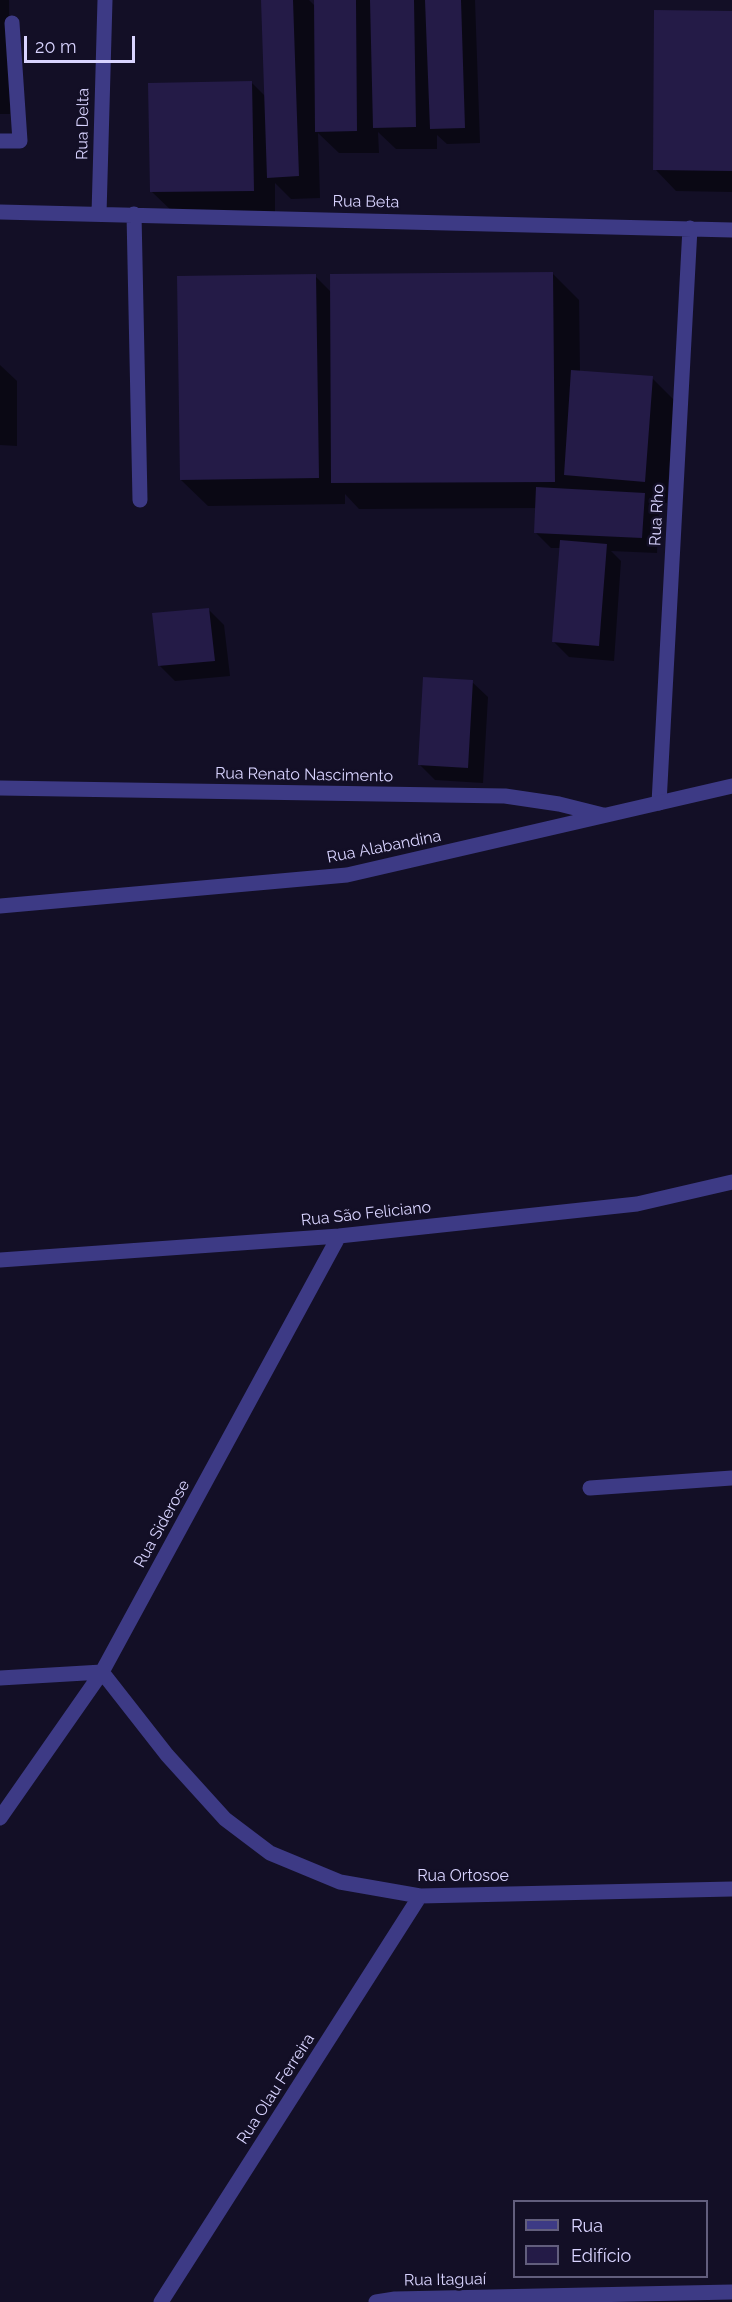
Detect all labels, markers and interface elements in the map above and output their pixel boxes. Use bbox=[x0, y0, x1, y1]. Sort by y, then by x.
scale bar bbox=[27, 24, 138, 62]
text: 20 m bbox=[35, 36, 77, 57]
street label: Rua Delta bbox=[73, 88, 93, 160]
street label: Rua Beta bbox=[332, 192, 400, 212]
street label: Rua Rho bbox=[646, 484, 668, 546]
street label: Rua Renato Nascimento bbox=[215, 764, 393, 786]
street label: Rua Alabandina bbox=[325, 827, 443, 867]
street label: Rua São Feliciano bbox=[300, 1198, 432, 1230]
street label: Rua Siderose bbox=[130, 1477, 194, 1571]
street label: Rua Ortosoe bbox=[417, 1866, 509, 1886]
street label: Rua Olau Ferreira bbox=[233, 2030, 319, 2148]
legend bbox=[513, 2200, 708, 2278]
text: Rua bbox=[571, 2215, 603, 2236]
text: Edifício bbox=[571, 2245, 631, 2266]
street label: Rua Itaguaí bbox=[404, 2270, 486, 2290]

